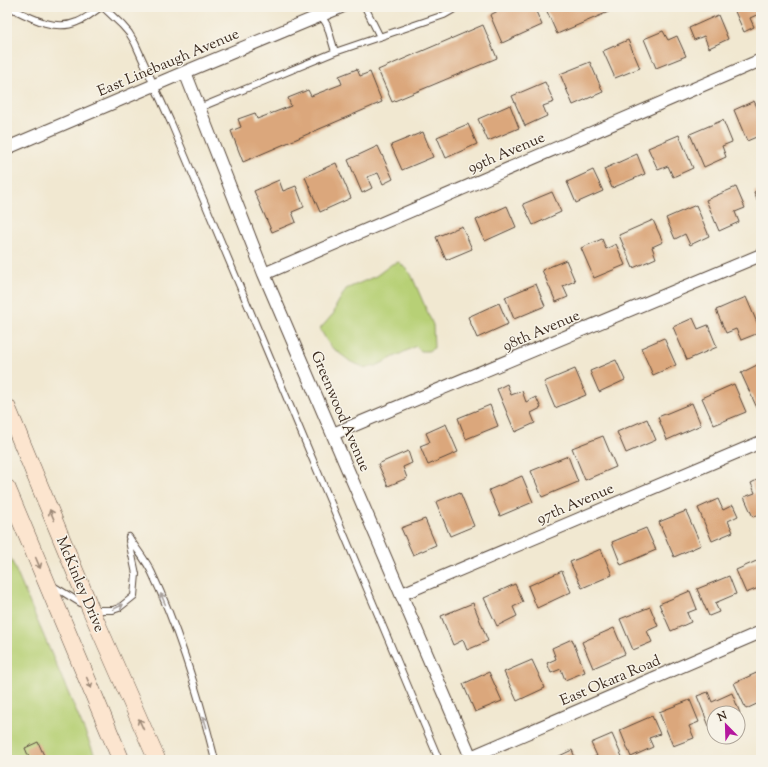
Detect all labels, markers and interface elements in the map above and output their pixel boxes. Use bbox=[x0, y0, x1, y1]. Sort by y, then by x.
street label: East Linebaugh Avenue bbox=[95, 24, 243, 103]
street label: 99th Avenue bbox=[465, 128, 548, 179]
street label: 98th Avenue bbox=[500, 306, 583, 357]
street label: Greenwood Avenue bbox=[305, 348, 375, 475]
street label: 97th Avenue bbox=[534, 479, 617, 530]
one-way arrow bbox=[47, 509, 55, 521]
street label: McKinley Drive bbox=[50, 534, 109, 636]
one-way arrow bbox=[35, 556, 43, 568]
one-way arrow bbox=[159, 594, 166, 606]
one-way arrow bbox=[112, 603, 124, 610]
street label: East Okara Road bbox=[557, 651, 665, 712]
one-way arrow bbox=[85, 676, 93, 688]
north arrow bbox=[706, 705, 746, 745]
text: N bbox=[714, 708, 730, 726]
one-way arrow bbox=[201, 716, 208, 729]
one-way arrow bbox=[137, 719, 144, 731]

